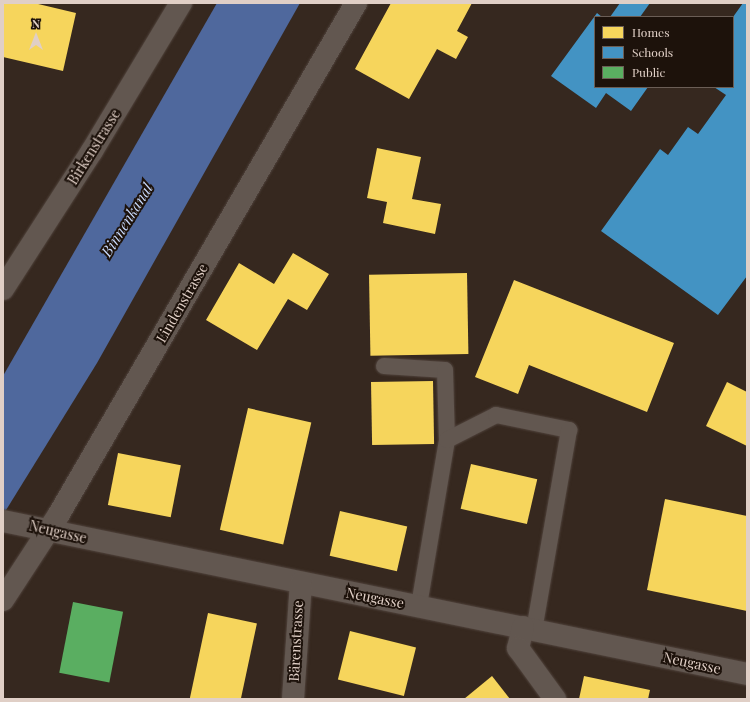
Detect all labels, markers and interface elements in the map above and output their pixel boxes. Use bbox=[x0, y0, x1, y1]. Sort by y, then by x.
north arrow bbox=[16, 16, 56, 56]
text: N bbox=[32, 16, 40, 31]
legend bbox=[594, 16, 734, 88]
text: Homes bbox=[632, 24, 670, 40]
text: Schools bbox=[632, 44, 673, 60]
text: Public bbox=[632, 64, 665, 80]
street label: Birkenstrasse bbox=[64, 106, 124, 188]
water label: Binnenkanal bbox=[97, 180, 157, 260]
street label: Lindenstrasse bbox=[153, 261, 211, 345]
street label: Neugasse bbox=[28, 517, 88, 547]
street label: Neugasse bbox=[345, 584, 405, 612]
street label: Bärenstrasse bbox=[285, 600, 307, 682]
street label: Neugasse bbox=[662, 649, 722, 677]

